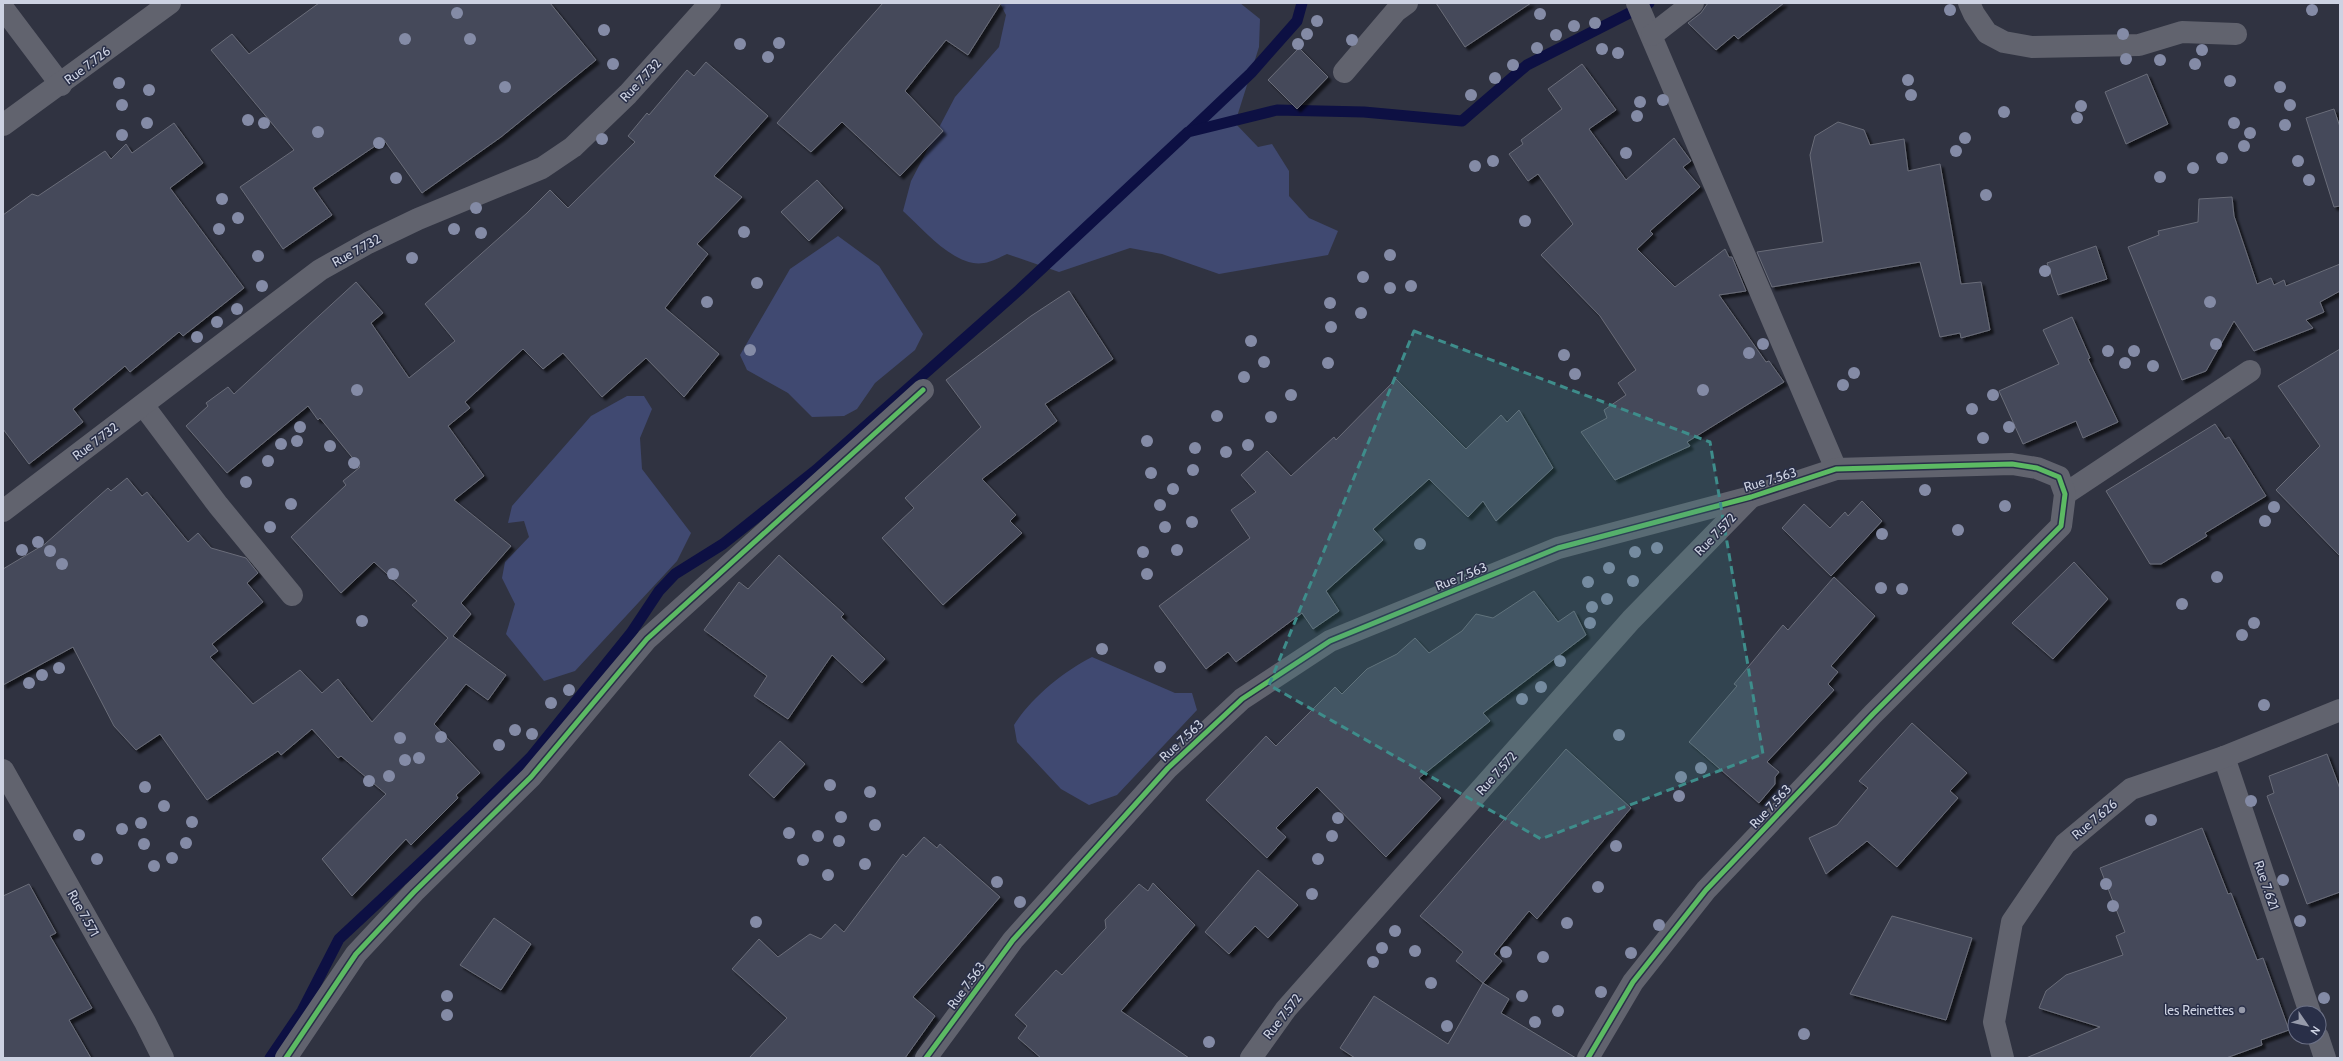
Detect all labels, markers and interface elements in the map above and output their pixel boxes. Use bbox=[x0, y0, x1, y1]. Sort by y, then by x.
street label: Rue 7.726 bbox=[61, 42, 113, 88]
street label: Rue 7.732 bbox=[616, 55, 664, 105]
street label: Rue 7.732 bbox=[329, 230, 383, 270]
street label: Rue 7.732 bbox=[69, 418, 121, 463]
street label: Rue 7.563 bbox=[1742, 463, 1798, 495]
street label: Rue 7.572 bbox=[1691, 509, 1739, 559]
street label: Rue 7.563 bbox=[1433, 558, 1489, 594]
street label: Rue 7.563 bbox=[1156, 716, 1206, 764]
street label: Rue 7.572 bbox=[1472, 748, 1520, 798]
street label: Rue 7.563 bbox=[1746, 781, 1794, 831]
street label: Rue 7.626 bbox=[2068, 795, 2120, 843]
street label: Rue 7.621 bbox=[2251, 858, 2283, 912]
street label: Rue 7.571 bbox=[65, 887, 103, 939]
street label: Rue 7.563 bbox=[944, 958, 988, 1012]
street label: Rue 7.572 bbox=[1259, 990, 1305, 1042]
place label: les Reinettes bbox=[2164, 1002, 2235, 1018]
marker: les Reinettes bbox=[2237, 1005, 2247, 1015]
north arrow bbox=[2287, 1005, 2327, 1045]
text: N bbox=[2307, 1023, 2323, 1038]

